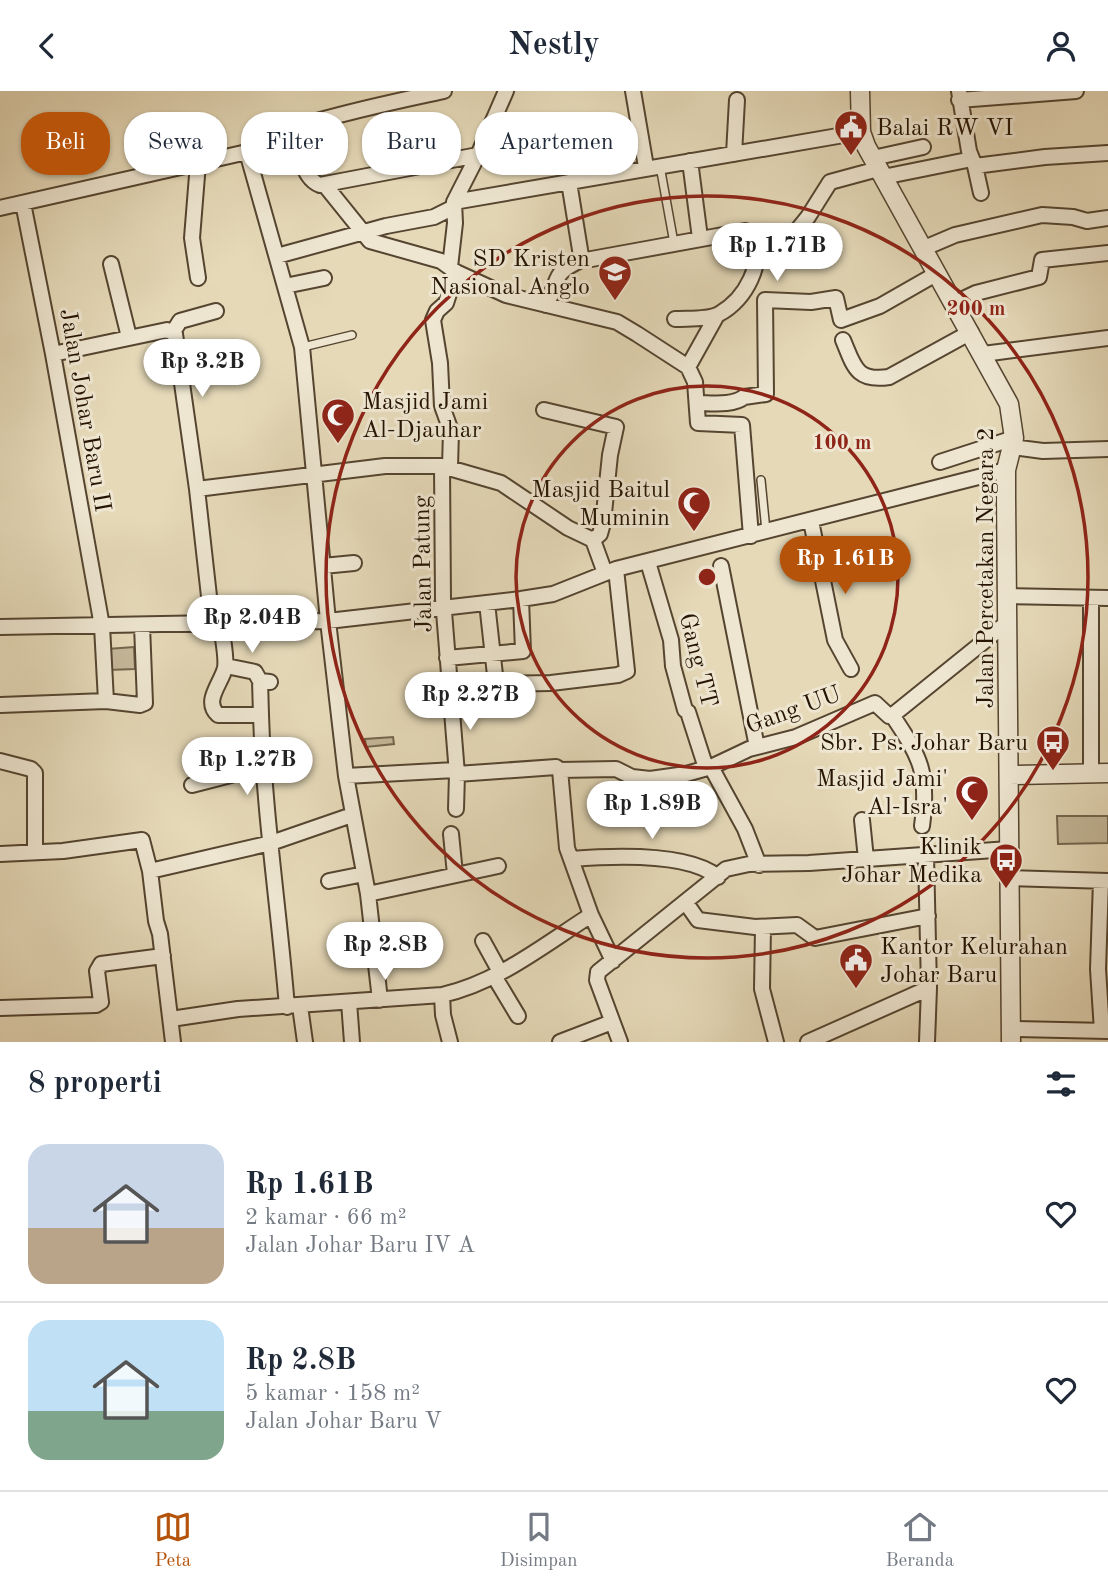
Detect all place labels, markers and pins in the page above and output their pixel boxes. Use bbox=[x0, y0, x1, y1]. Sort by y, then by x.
public building icon: Balai RW VI bbox=[832, 108, 870, 157]
place label: Balai RW VI bbox=[876, 117, 1013, 141]
pin: Rp 1.71B bbox=[705, 223, 849, 283]
place label: SD Kristen Nasional Anglo bbox=[430, 248, 590, 300]
school or university icon: SD Kristen Nasional Anglo bbox=[596, 253, 634, 302]
pin: Rp 3.2B bbox=[137, 339, 267, 399]
place label: Masjid Jami Al-Djauhar bbox=[362, 391, 488, 443]
mosque icon: Masjid Jami Al-Djauhar bbox=[319, 396, 357, 445]
place label: Masjid Baitul Muminin bbox=[532, 479, 670, 531]
mosque icon: Masjid Baitul Muminin bbox=[675, 484, 713, 533]
pin: Rp 1.61B bbox=[773, 537, 917, 596]
centre of rings bbox=[695, 565, 719, 589]
pin: Rp 2.04B bbox=[180, 595, 324, 655]
pin: Rp 2.27B bbox=[398, 673, 542, 732]
bus stop icon: Sbr. Ps. Johar Baru bbox=[1034, 723, 1072, 772]
place label: Sbr. Ps. Johar Baru bbox=[820, 732, 1028, 756]
pin: Rp 1.27B bbox=[175, 737, 319, 797]
place label: Masjid Jami' Al-Isra' bbox=[816, 768, 948, 820]
mosque icon: Masjid Jami' Al-Isra' bbox=[953, 773, 991, 822]
pin: Rp 1.89B bbox=[580, 781, 724, 841]
place label: Klinik Johar Medika bbox=[841, 836, 982, 888]
bus stop icon: Klinik Johar Medika bbox=[987, 841, 1025, 890]
pin: Rp 2.8B bbox=[320, 923, 450, 982]
place label: Kantor Kelurahan Johar Baru bbox=[880, 936, 1068, 988]
public building icon: Kantor Kelurahan Johar Baru bbox=[837, 941, 875, 990]

